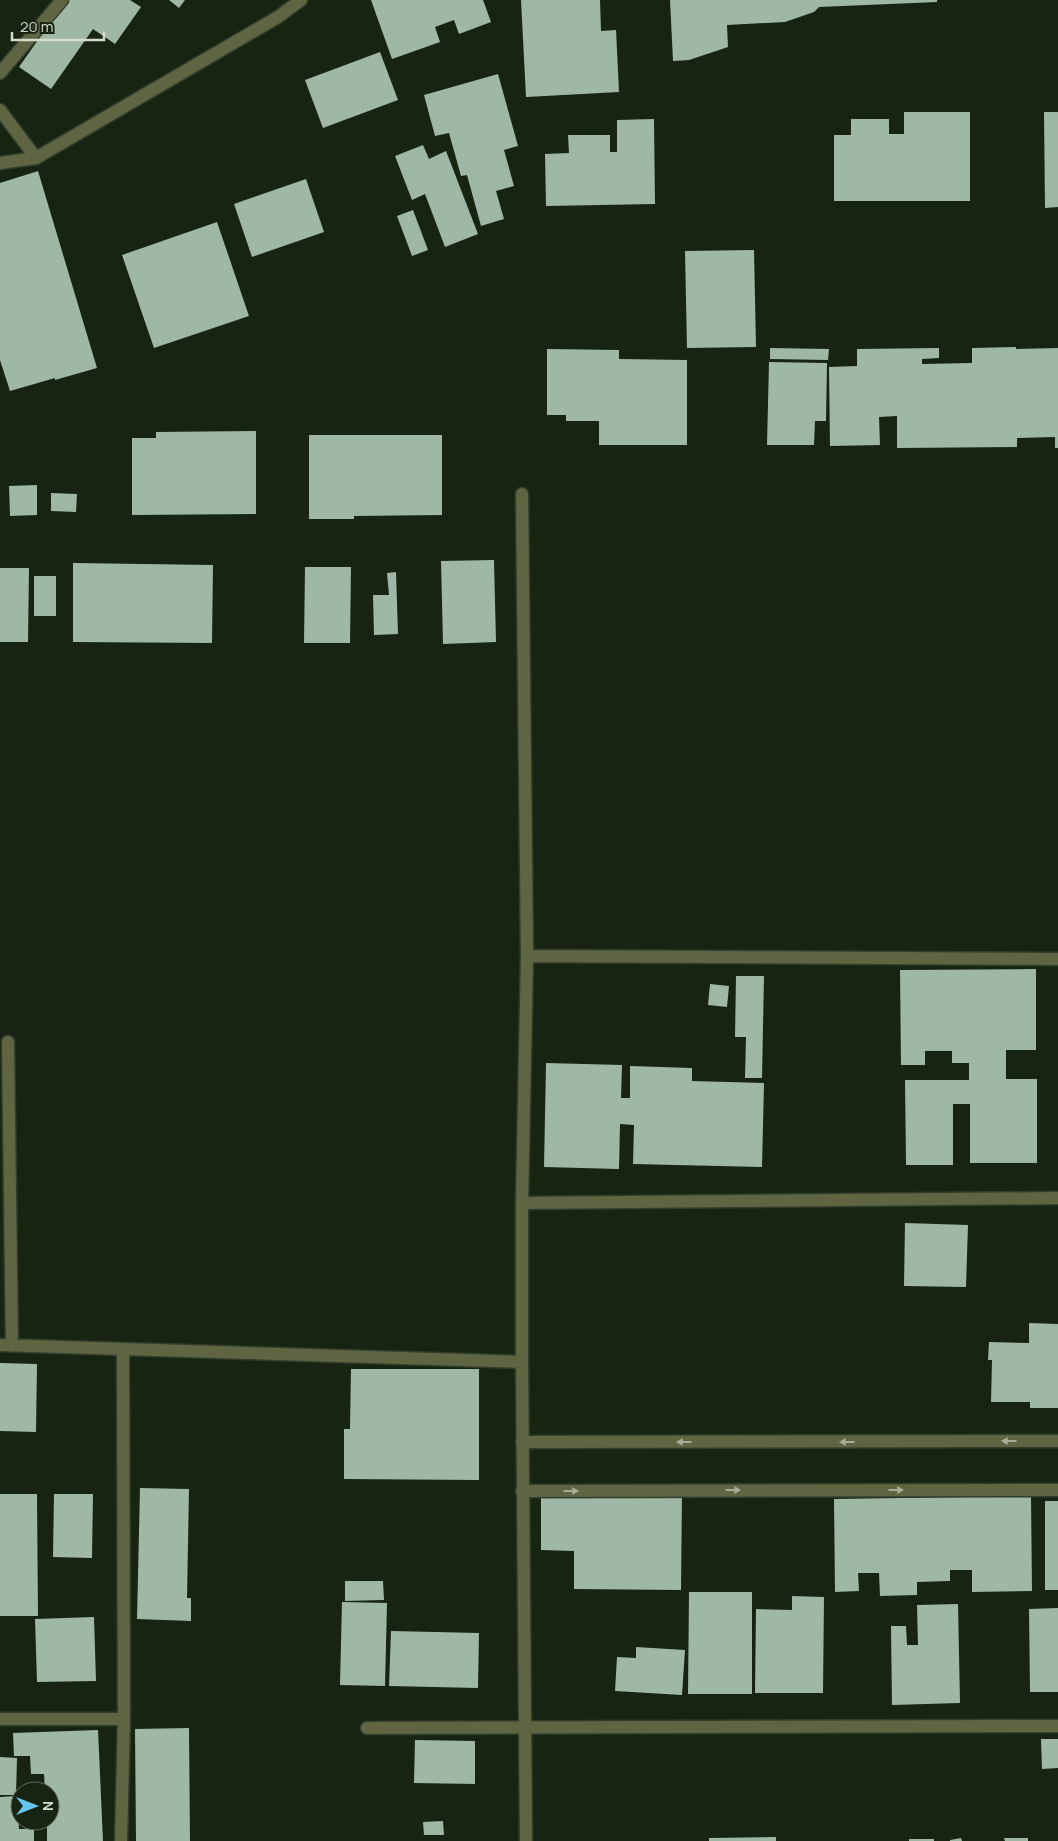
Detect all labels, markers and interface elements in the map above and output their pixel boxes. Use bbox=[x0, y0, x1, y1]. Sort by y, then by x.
scale bar bbox=[12, 10, 105, 42]
text: 20 m bbox=[20, 16, 53, 37]
one-way arrow bbox=[1001, 1437, 1017, 1445]
one-way arrow bbox=[676, 1438, 692, 1446]
one-way arrow bbox=[839, 1438, 855, 1446]
one-way arrow bbox=[725, 1486, 741, 1494]
one-way arrow bbox=[888, 1486, 904, 1494]
one-way arrow bbox=[563, 1487, 579, 1495]
north arrow bbox=[10, 1781, 60, 1831]
text: N bbox=[39, 1801, 58, 1811]

